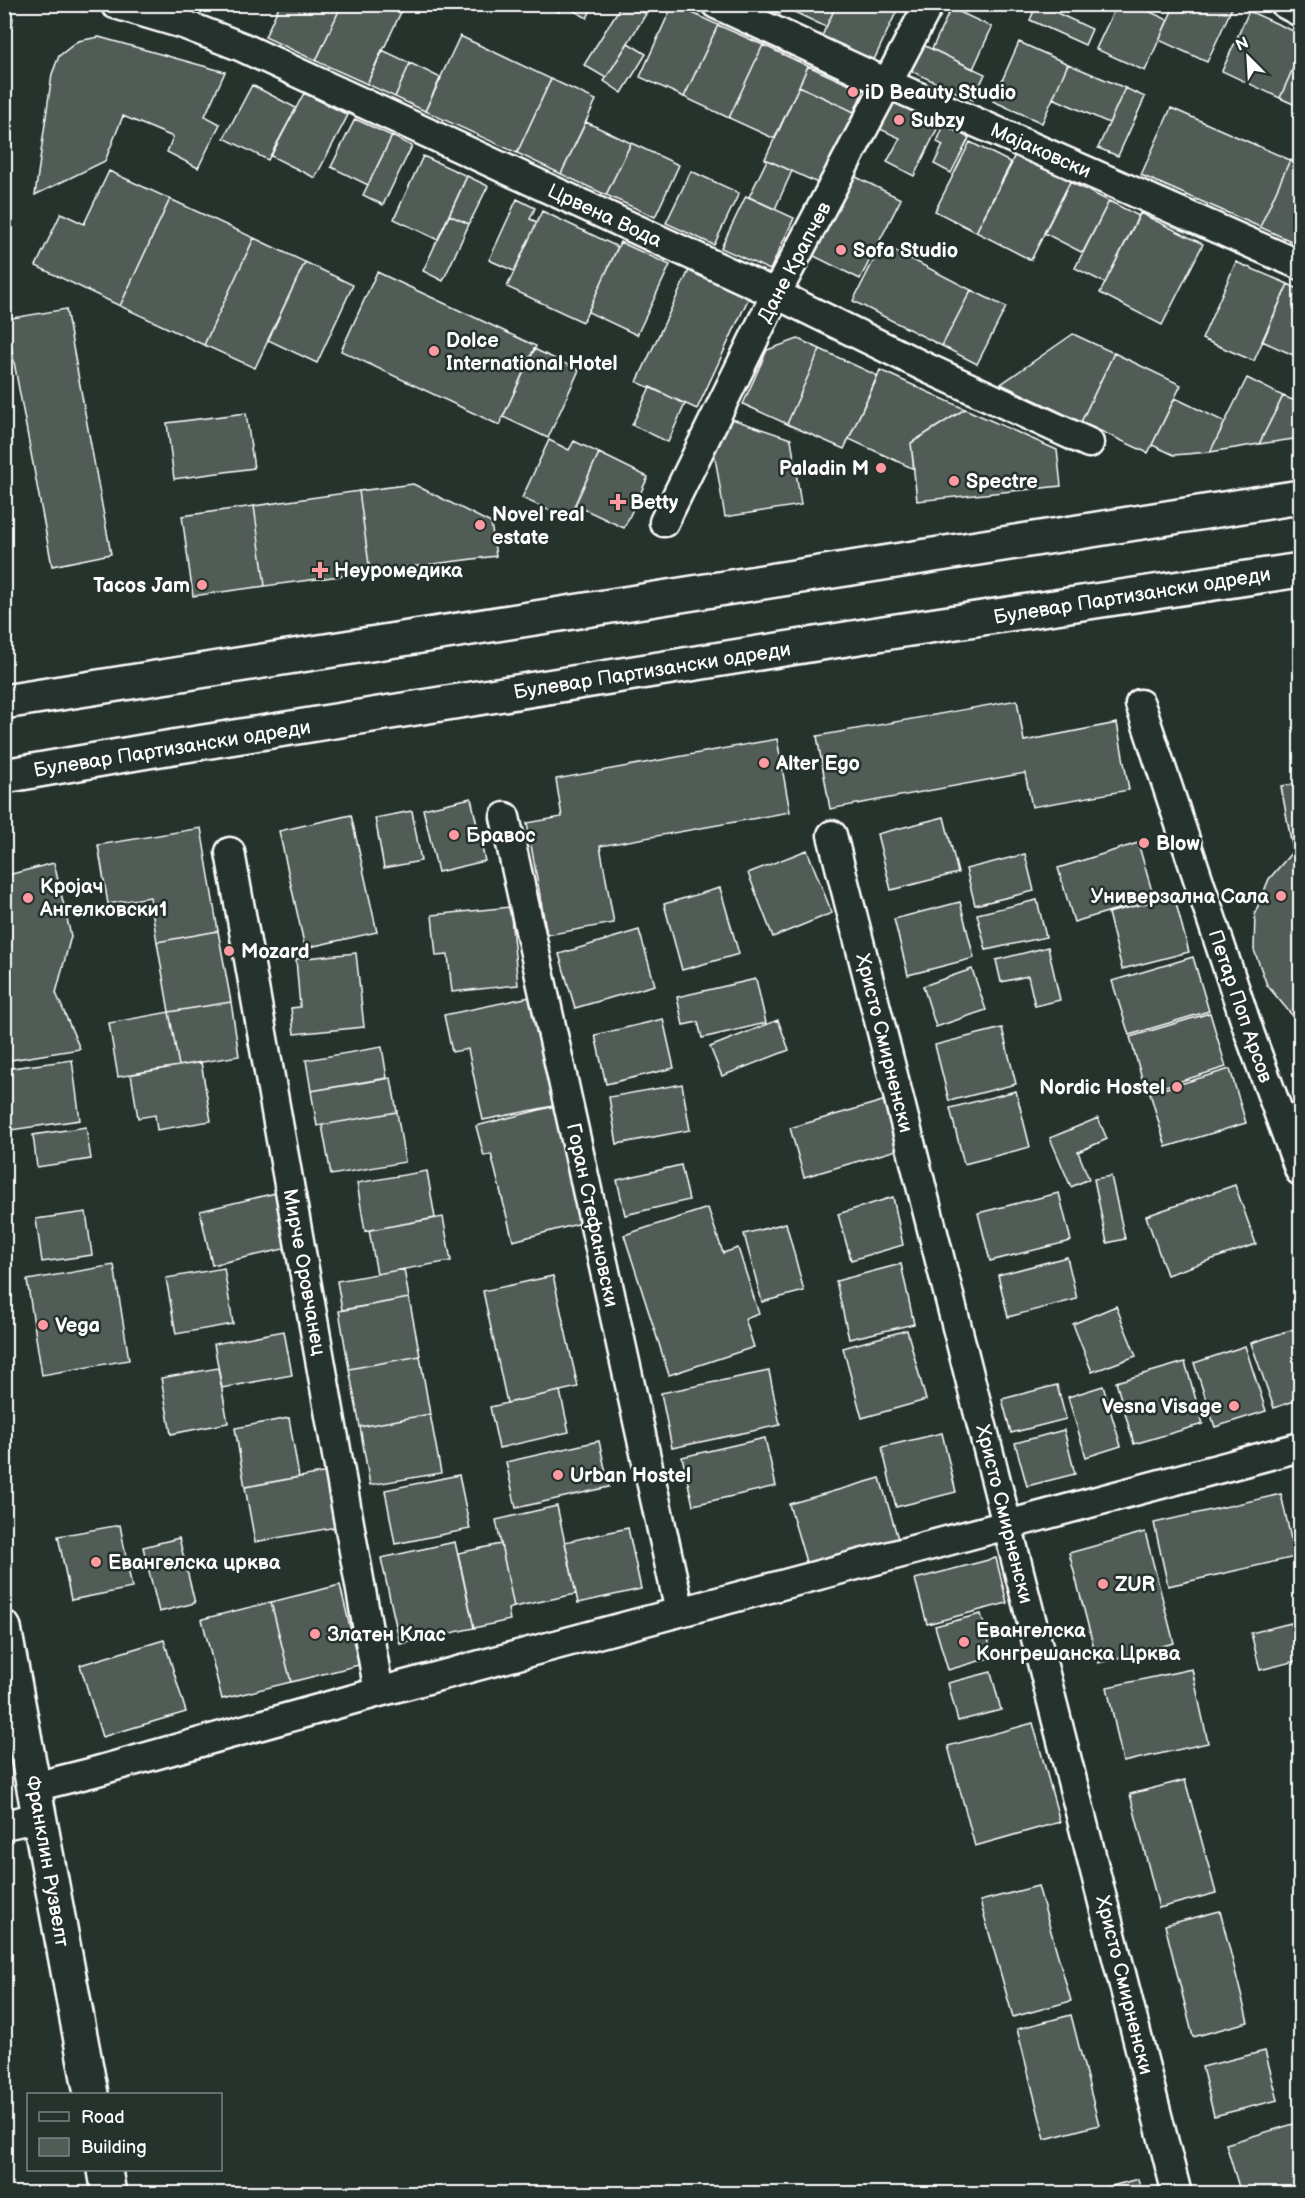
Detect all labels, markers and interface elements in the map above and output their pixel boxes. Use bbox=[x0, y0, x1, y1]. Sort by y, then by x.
north arrow bbox=[1218, 27, 1278, 87]
text: N bbox=[1233, 34, 1252, 56]
place label: iD Beauty Studio bbox=[865, 81, 1016, 105]
marker: iD Beauty Studio bbox=[846, 85, 860, 99]
place label: Subzy bbox=[911, 109, 966, 133]
marker: Subzy bbox=[892, 113, 906, 127]
street label: Мајаковски bbox=[986, 118, 1095, 184]
street label: Црвена Вода bbox=[544, 179, 666, 253]
street label: Дане Крапчев bbox=[753, 197, 837, 327]
place label: Sofa Studio bbox=[853, 239, 958, 263]
marker: Sofa Studio bbox=[834, 243, 848, 257]
place label: Dolce International Hotel bbox=[446, 329, 618, 376]
marker: Dolce International Hotel bbox=[427, 344, 441, 358]
place label: Paladin M bbox=[779, 457, 869, 481]
marker: Paladin M bbox=[874, 461, 888, 475]
place label: Spectre bbox=[966, 470, 1038, 494]
marker: Spectre bbox=[947, 474, 961, 488]
place label: Betty bbox=[630, 491, 679, 515]
marker: Betty bbox=[611, 495, 625, 509]
place label: Novel real estate bbox=[492, 503, 585, 550]
marker: Novel real estate bbox=[473, 518, 487, 532]
place label: Неуромедика bbox=[334, 559, 463, 583]
marker: Неуромедика bbox=[311, 561, 329, 579]
street label: Булевар Партизански одреди bbox=[992, 562, 1272, 630]
place label: Tacos Jam bbox=[93, 574, 190, 598]
marker: Tacos Jam bbox=[195, 578, 209, 592]
street label: Булевар Партизански одреди bbox=[512, 637, 792, 705]
street label: Булевар Партизански одреди bbox=[32, 715, 312, 783]
place label: Alter Ego bbox=[775, 752, 860, 776]
marker: Alter Ego bbox=[757, 756, 771, 770]
place label: Бравос bbox=[466, 824, 536, 848]
marker: Бравос bbox=[447, 828, 461, 842]
place label: Blow bbox=[1156, 832, 1200, 856]
marker: Blow bbox=[1137, 836, 1151, 850]
place label: Кројач Ангелковски1 bbox=[39, 875, 167, 922]
place label: Универзална Сала bbox=[1091, 885, 1269, 909]
marker: Универзална Сала bbox=[1274, 889, 1288, 903]
marker: Кројач Ангелковски1 bbox=[21, 891, 35, 905]
street label: Петар Поп Арсов bbox=[1203, 927, 1278, 1086]
place label: Mozard bbox=[241, 940, 309, 964]
marker: Mozard bbox=[222, 944, 236, 958]
street label: Христо Смирненски bbox=[850, 951, 918, 1135]
place label: Nordic Hostel bbox=[1039, 1076, 1165, 1100]
marker: Nordic Hostel bbox=[1170, 1080, 1184, 1094]
street label: Горан Стефановски bbox=[561, 1121, 623, 1309]
street label: Мирче Оровчанец bbox=[278, 1187, 331, 1358]
place label: Vega bbox=[55, 1314, 100, 1338]
marker: Vega bbox=[36, 1318, 50, 1332]
place label: Vesna Visage bbox=[1102, 1395, 1222, 1419]
marker: Vesna Visage bbox=[1227, 1399, 1241, 1413]
street label: Христо Смирненски bbox=[970, 1422, 1038, 1606]
place label: Urban Hostel bbox=[570, 1464, 691, 1488]
marker: Urban Hostel bbox=[551, 1468, 565, 1482]
place label: Евангелска црква bbox=[108, 1551, 281, 1575]
marker: Евангелска црква bbox=[89, 1555, 103, 1569]
place label: ZUR bbox=[1115, 1573, 1156, 1597]
marker: ZUR bbox=[1096, 1577, 1110, 1591]
place label: Евангелска Конгрешанска Црква bbox=[976, 1619, 1181, 1666]
place label: Златен Клас bbox=[327, 1623, 446, 1647]
marker: Златен Клас bbox=[308, 1627, 322, 1641]
marker: Евангелска Конгрешанска Црква bbox=[957, 1635, 971, 1649]
street label: Франклин Рузвелт bbox=[20, 1774, 74, 1949]
street label: Христо Смирненски bbox=[1090, 1893, 1158, 2077]
legend bbox=[27, 2093, 222, 2171]
text: Road bbox=[81, 2107, 125, 2128]
text: Building bbox=[81, 2137, 147, 2158]

